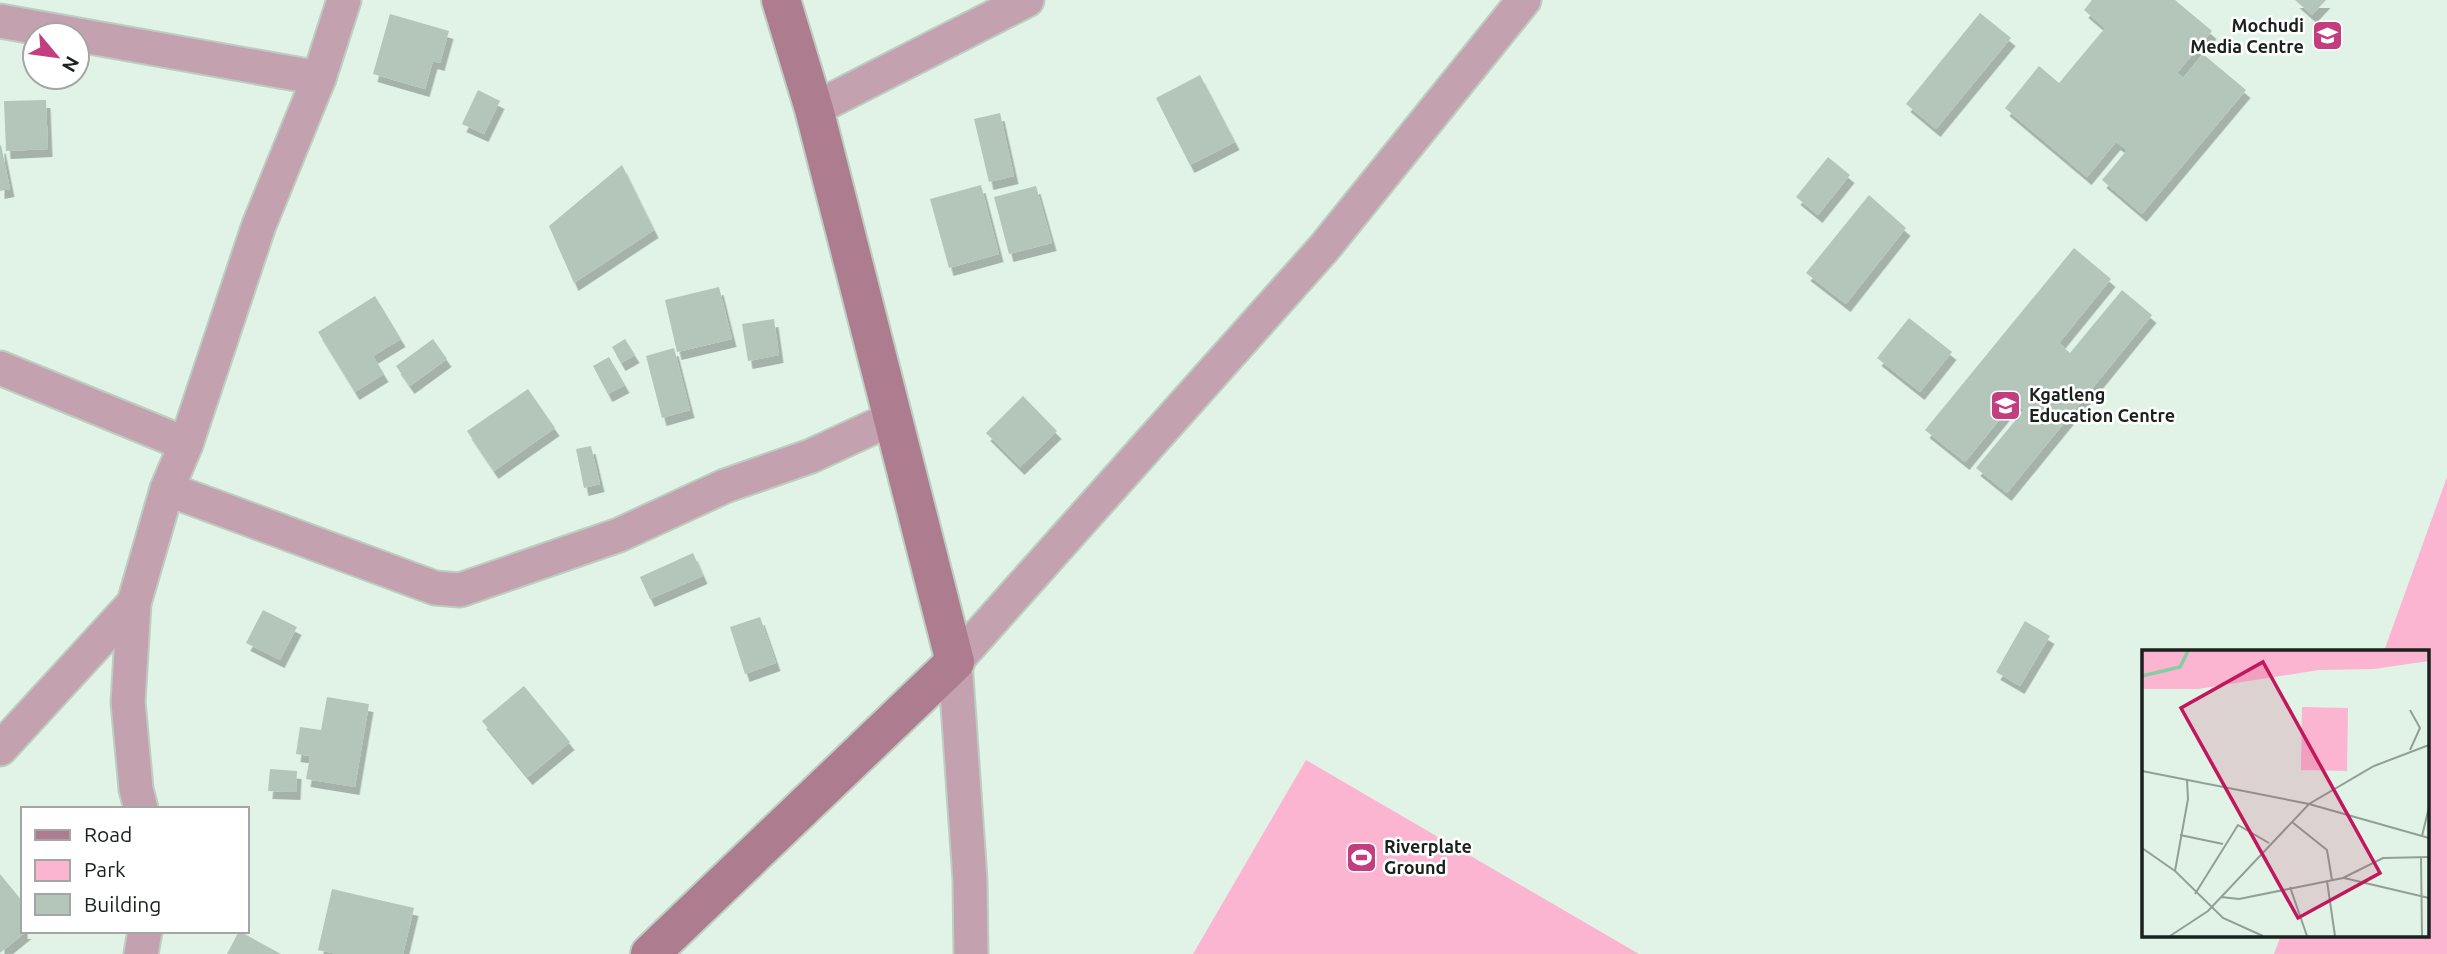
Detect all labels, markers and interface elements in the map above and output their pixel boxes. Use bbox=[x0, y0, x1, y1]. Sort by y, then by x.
place label: Mochudi Media Centre bbox=[2190, 15, 2304, 56]
school or university icon: Mochudi Media Centre bbox=[2310, 19, 2344, 53]
north arrow bbox=[21, 21, 91, 91]
text: N bbox=[58, 53, 84, 76]
place label: Kgatleng Education Centre bbox=[2029, 384, 2175, 425]
school or university icon: Kgatleng Education Centre bbox=[1989, 388, 2023, 422]
inset map bbox=[2142, 650, 2430, 936]
legend bbox=[21, 807, 248, 933]
text: Road bbox=[84, 822, 132, 846]
place label: Riverplate Ground bbox=[1384, 836, 1472, 877]
sports icon: Riverplate Ground bbox=[1344, 840, 1378, 874]
text: Park bbox=[84, 857, 126, 881]
text: Building bbox=[84, 892, 161, 916]

